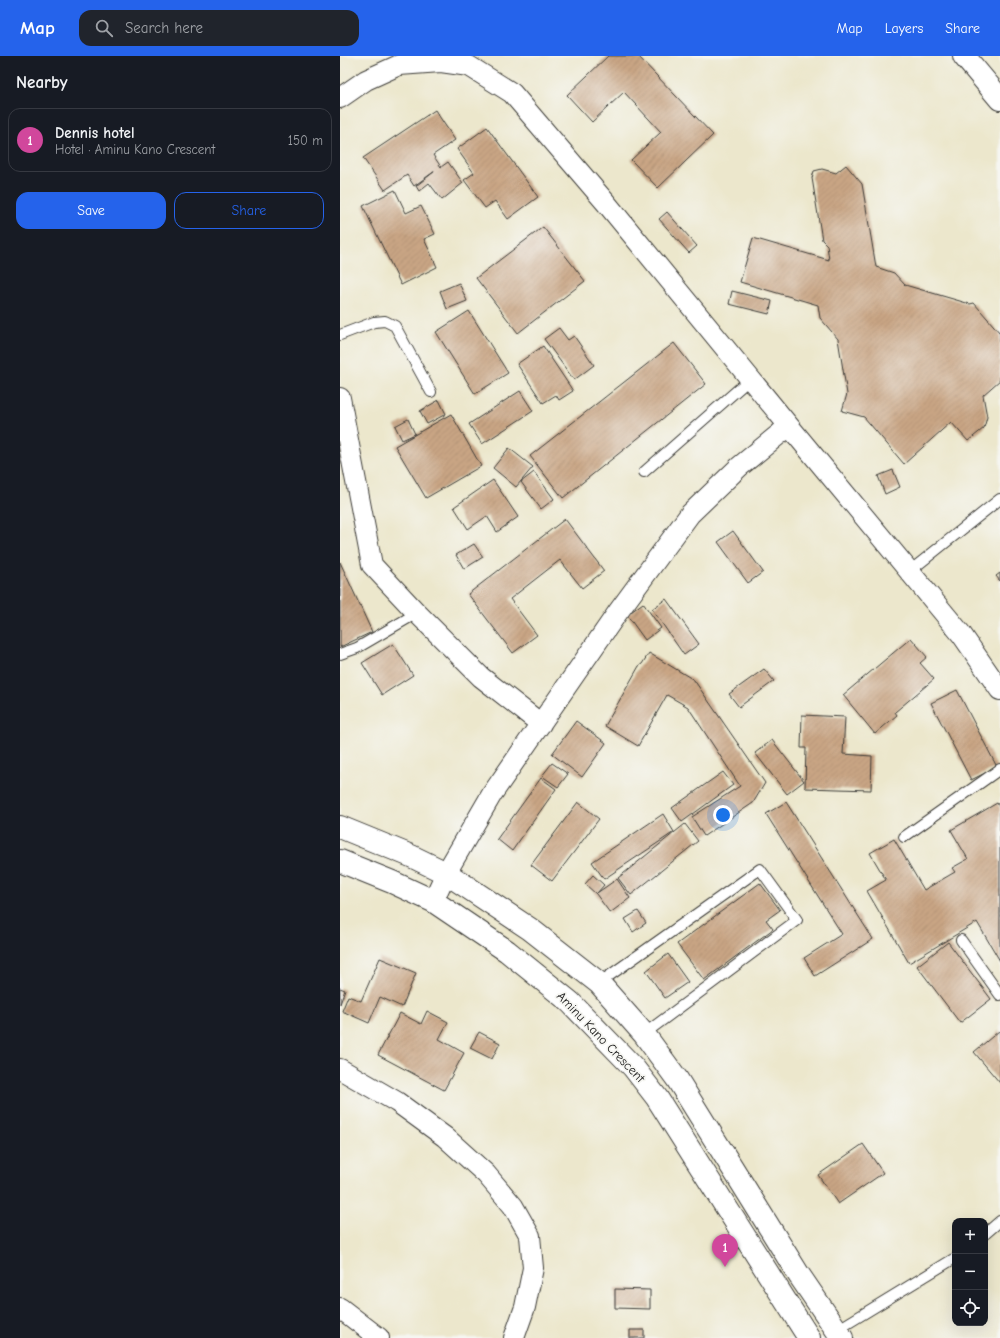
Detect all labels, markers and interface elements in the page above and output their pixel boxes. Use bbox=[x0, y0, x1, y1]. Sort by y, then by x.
search box bbox=[79, 10, 359, 46]
text: Map bbox=[20, 17, 55, 39]
icon: search bbox=[93, 17, 115, 39]
text: Search here bbox=[125, 19, 203, 37]
text: Map bbox=[836, 20, 863, 37]
text: Layers bbox=[885, 20, 923, 37]
text: Share bbox=[945, 20, 980, 37]
text: Nearby bbox=[16, 73, 67, 92]
text: Dennis hotel bbox=[55, 124, 134, 142]
text: 1 bbox=[27, 133, 33, 148]
text: 150 m bbox=[288, 133, 323, 148]
text: Hotel · Aminu Kano Crescent bbox=[55, 142, 215, 157]
button: Save bbox=[16, 192, 166, 229]
button: Share bbox=[174, 192, 324, 229]
your location bbox=[713, 805, 733, 825]
street label: Aminu Kano Crescent bbox=[554, 989, 649, 1086]
map controls bbox=[952, 1218, 988, 1326]
button: + bbox=[952, 1218, 988, 1254]
pin: 1 bbox=[712, 1234, 738, 1267]
button: − bbox=[952, 1254, 988, 1290]
button: locate bbox=[952, 1290, 988, 1326]

